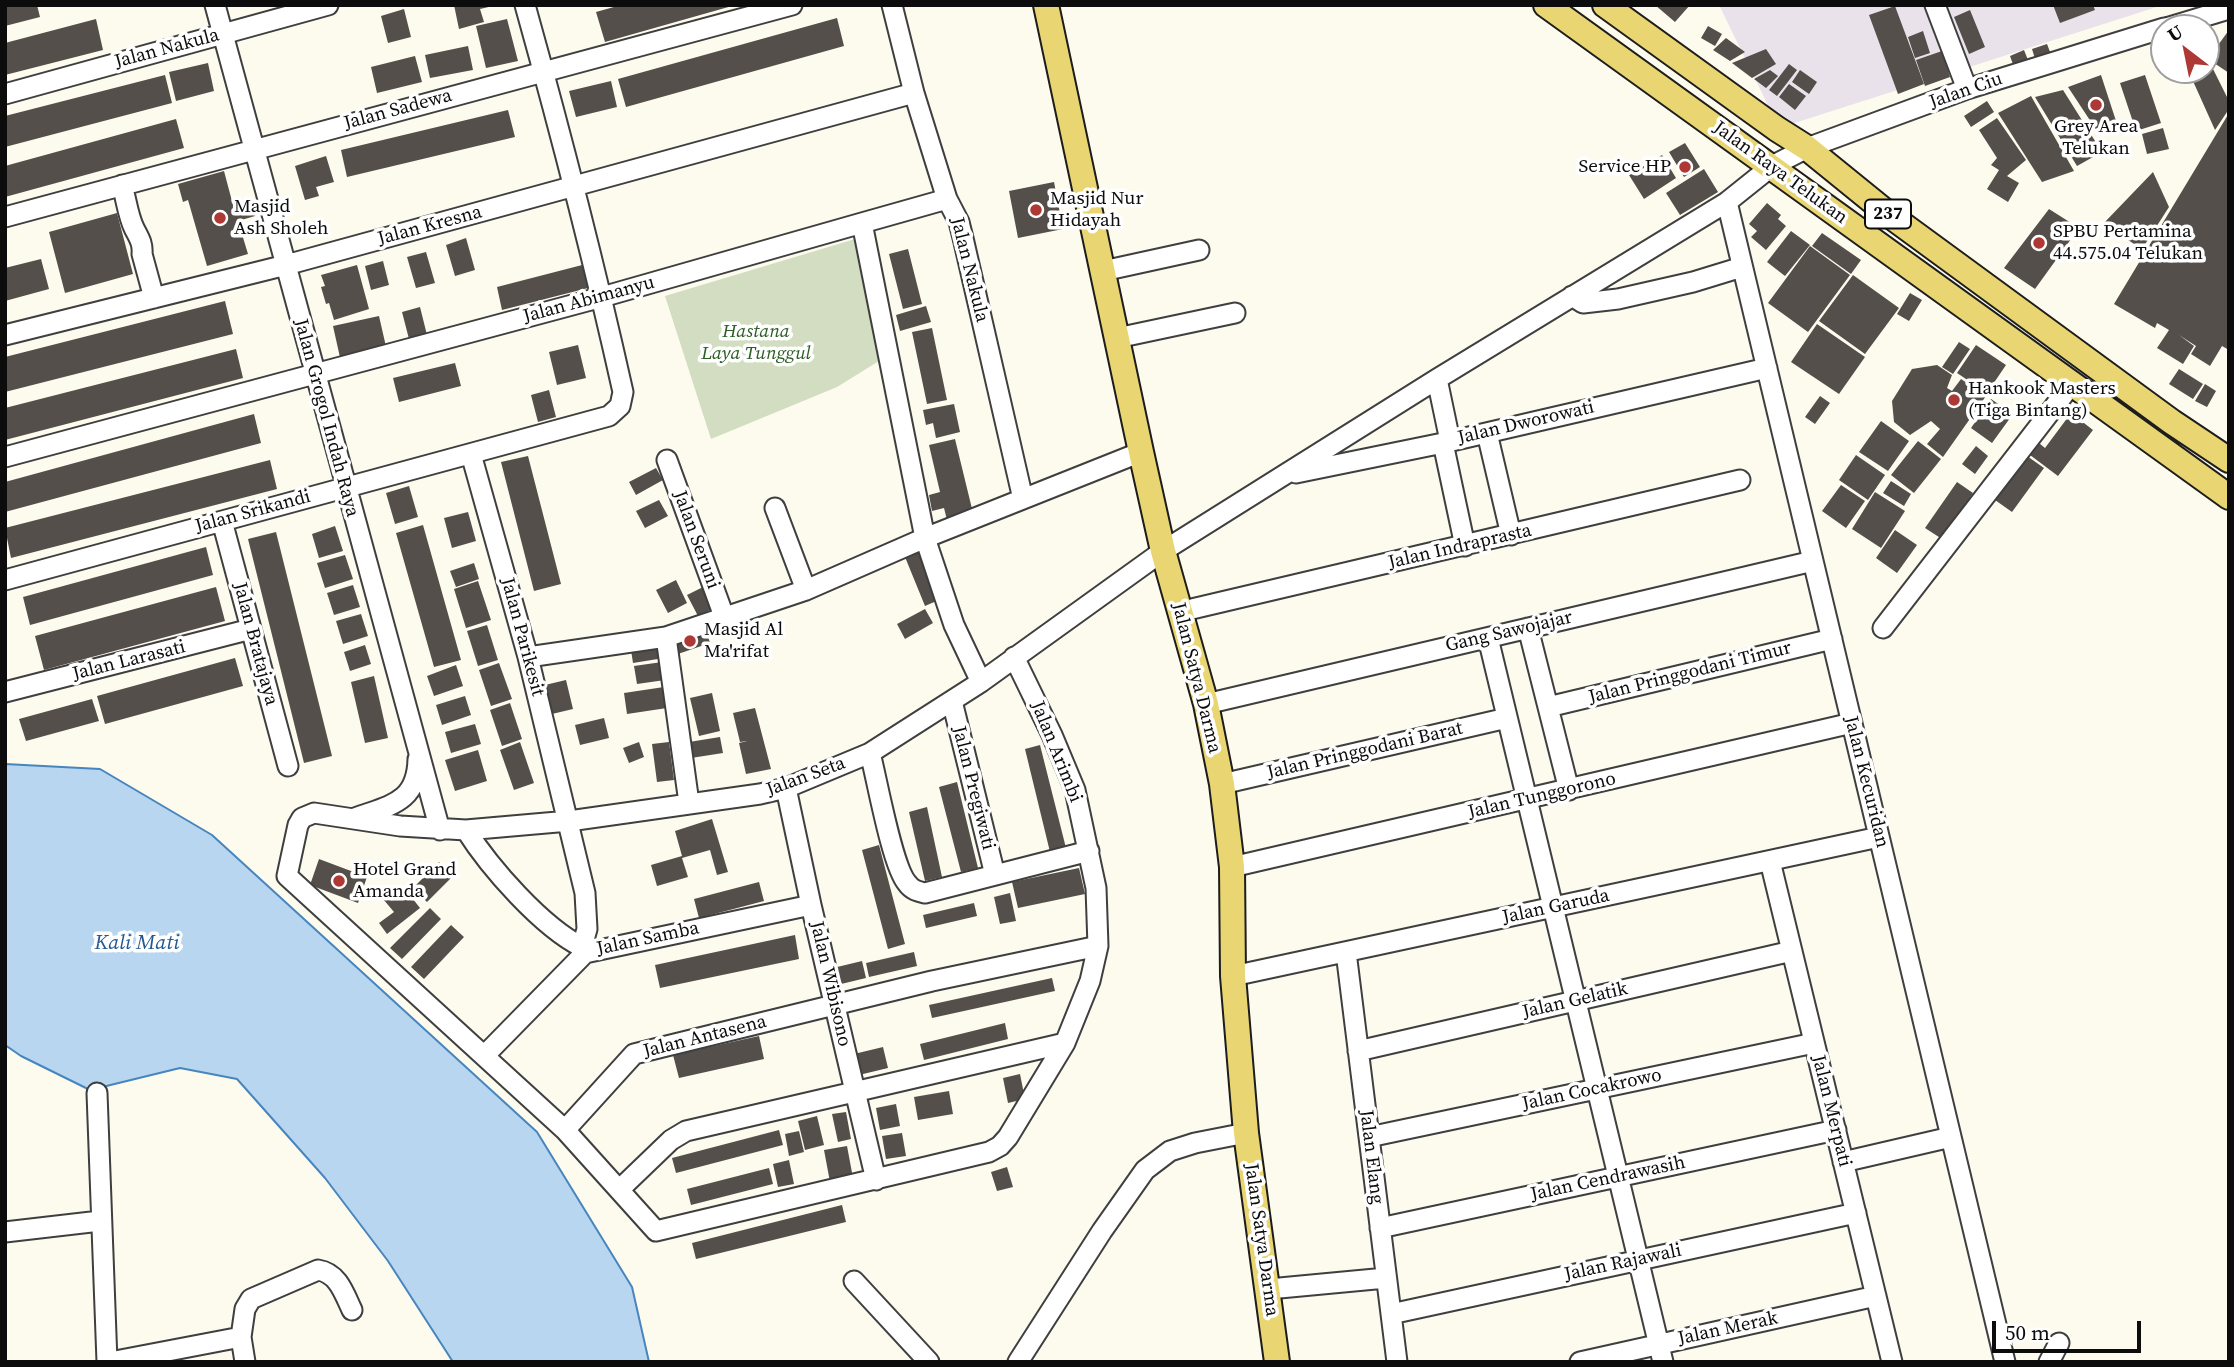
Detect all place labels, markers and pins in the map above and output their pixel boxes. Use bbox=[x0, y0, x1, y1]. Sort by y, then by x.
marker: Grey Area Telukan bbox=[2088, 97, 2104, 113]
place label: Grey Area Telukan bbox=[2054, 116, 2138, 160]
place label: Service HP bbox=[1579, 156, 1671, 178]
marker: Service HP bbox=[1677, 159, 1693, 175]
place label: Masjid Nur Hidayah bbox=[1050, 188, 1143, 232]
place label: Masjid Ash Sholeh bbox=[234, 196, 328, 240]
marker: Masjid Nur Hidayah bbox=[1028, 202, 1044, 218]
marker: Masjid Ash Sholeh bbox=[212, 210, 228, 226]
place label: SPBU Pertamina 44.575.04 Telukan bbox=[2053, 221, 2203, 265]
marker: SPBU Pertamina 44.575.04 Telukan bbox=[2031, 235, 2047, 251]
place label: Hankook Masters (Tiga Bintang) bbox=[1968, 378, 2116, 422]
marker: Hankook Masters (Tiga Bintang) bbox=[1946, 392, 1962, 408]
place label: Masjid Al Ma'rifat bbox=[704, 619, 783, 663]
marker: Masjid Al Ma'rifat bbox=[682, 633, 698, 649]
place label: Hotel Grand Amanda bbox=[353, 859, 456, 903]
marker: Hotel Grand Amanda bbox=[331, 873, 347, 889]

